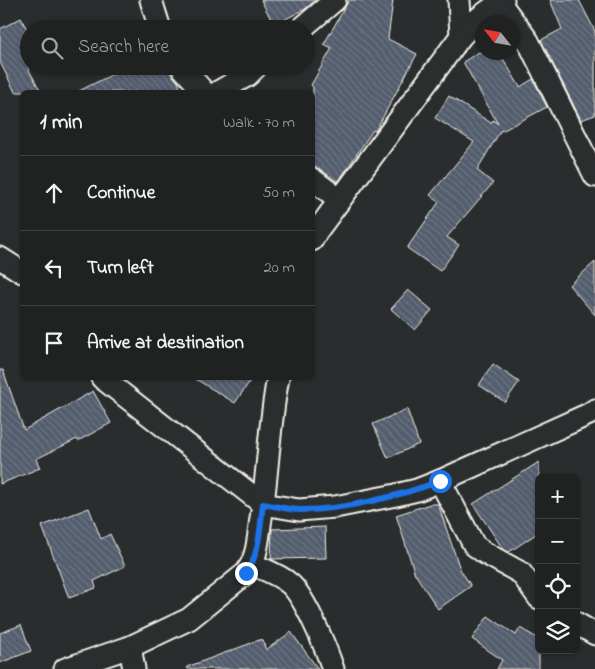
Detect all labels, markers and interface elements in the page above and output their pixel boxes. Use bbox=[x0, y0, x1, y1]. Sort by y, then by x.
north arrow bbox=[475, 15, 520, 60]
search box bbox=[20, 20, 315, 75]
icon: search bbox=[38, 34, 66, 62]
text: Search here bbox=[78, 34, 169, 61]
text: 1 min bbox=[40, 108, 82, 138]
text: Walk · 70 m bbox=[223, 111, 295, 135]
icon: ahead bbox=[40, 179, 68, 207]
text: Continue bbox=[87, 180, 155, 207]
text: 50 m bbox=[263, 181, 295, 205]
icon: left bbox=[40, 254, 68, 282]
text: Turn left bbox=[87, 255, 154, 282]
text: 20 m bbox=[264, 256, 295, 280]
icon: arrive bbox=[40, 329, 68, 357]
text: Arrive at destination bbox=[87, 330, 244, 357]
route start bbox=[429, 470, 452, 493]
map controls bbox=[535, 474, 580, 654]
button: + bbox=[535, 474, 580, 519]
button: − bbox=[535, 519, 580, 564]
route end bbox=[235, 562, 258, 585]
button: locate bbox=[535, 564, 580, 609]
button: layers bbox=[535, 609, 580, 654]

